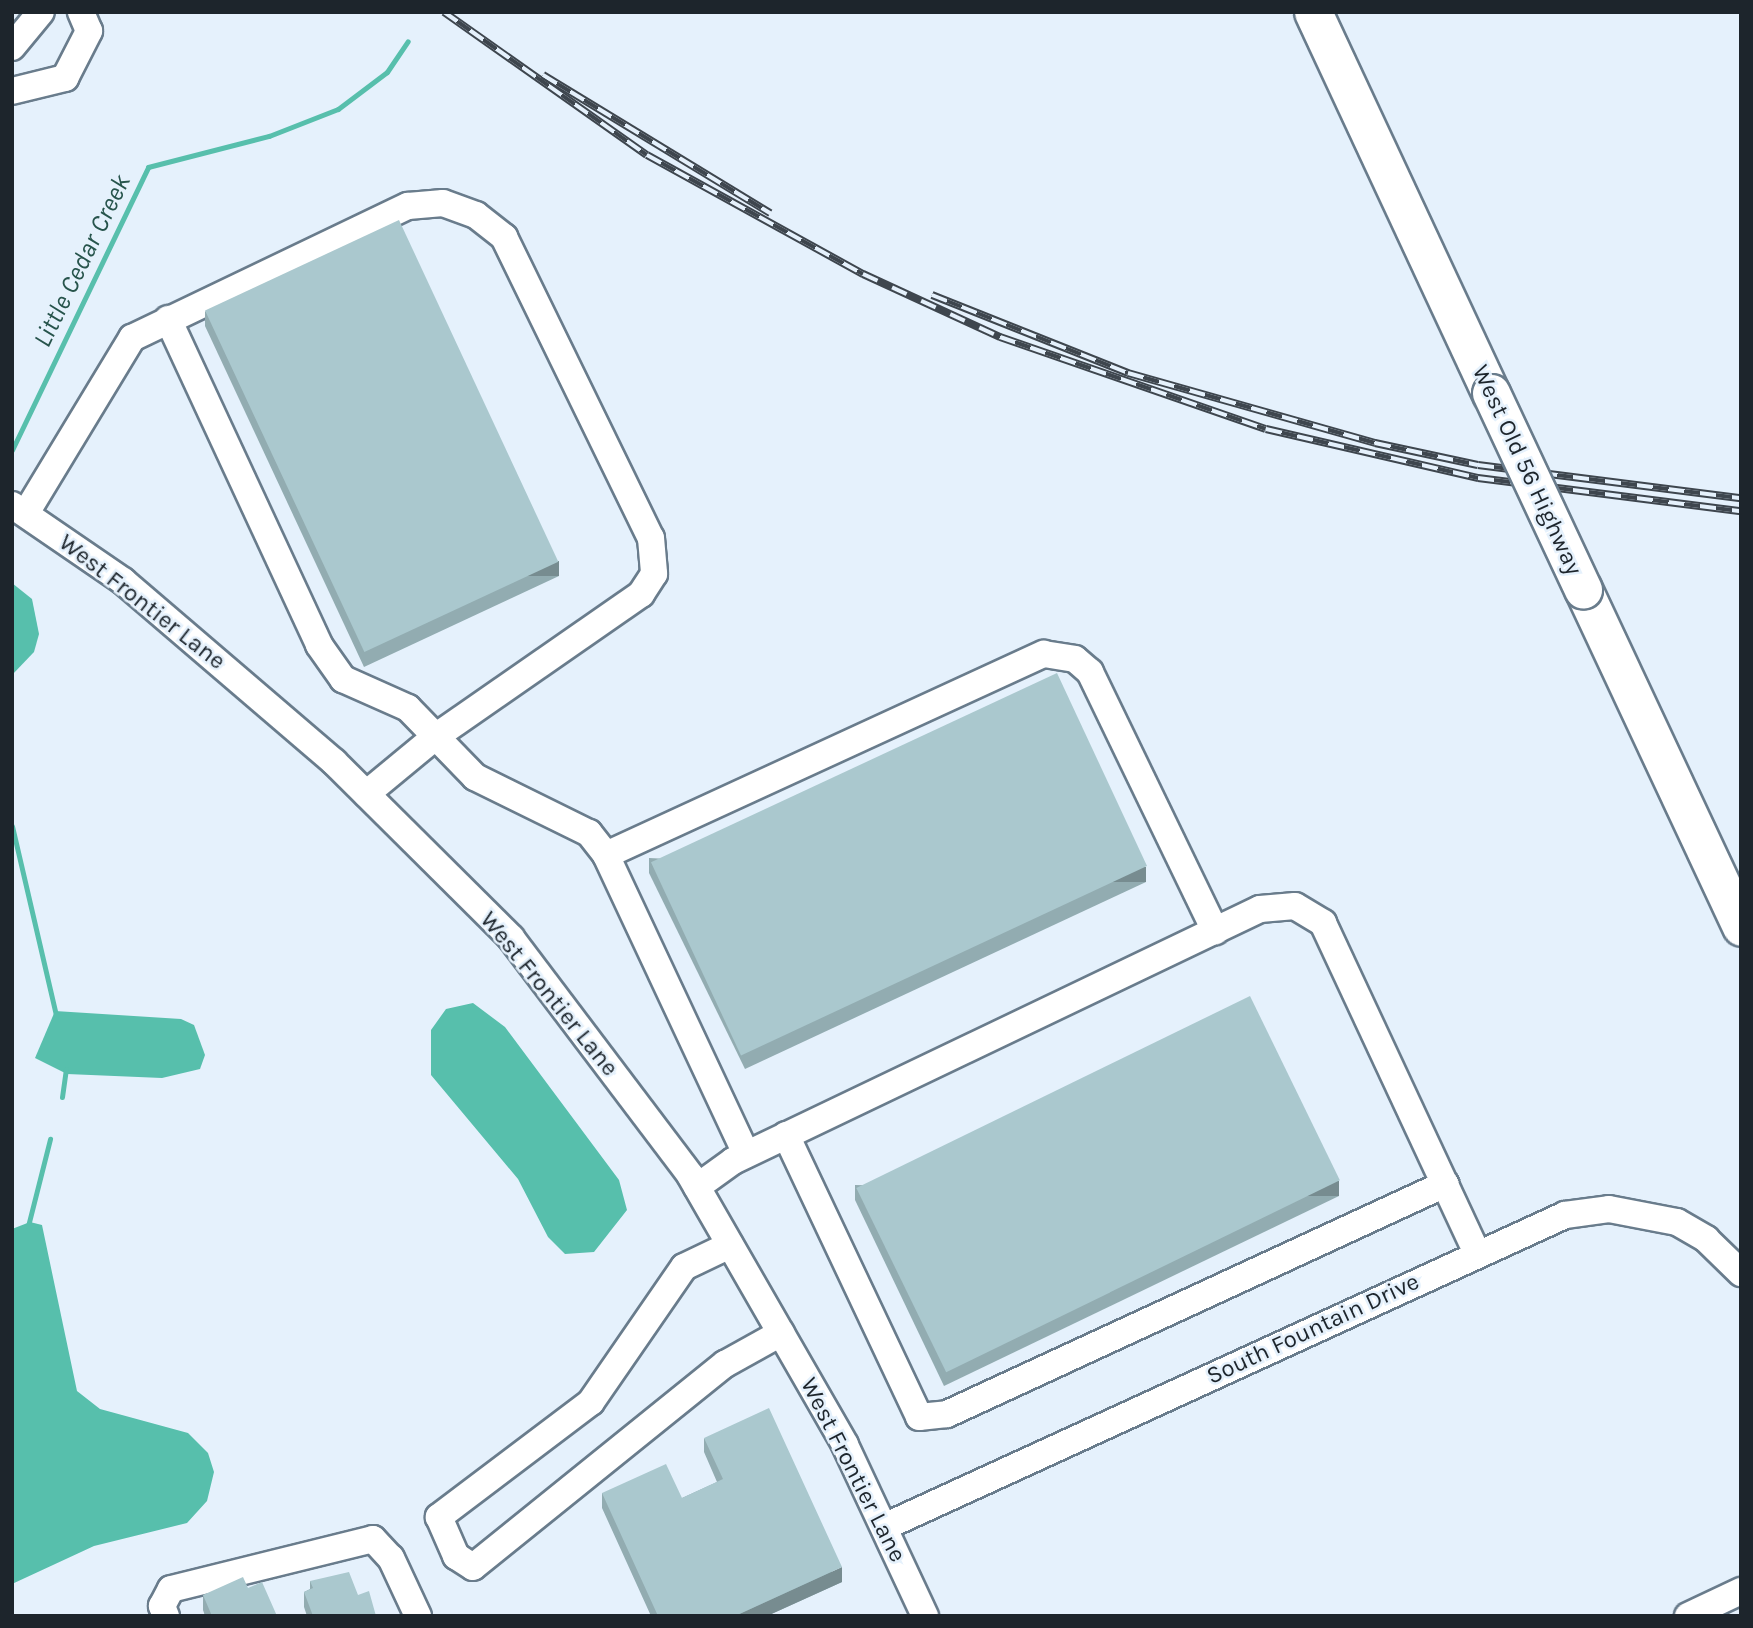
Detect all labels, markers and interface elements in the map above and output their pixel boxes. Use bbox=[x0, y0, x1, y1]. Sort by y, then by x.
water label: Little Cedar Creek bbox=[27, 170, 137, 352]
street label: West Old 56 Highway bbox=[1466, 360, 1588, 580]
street label: West Frontier Lane bbox=[53, 528, 231, 676]
street label: West Frontier Lane bbox=[474, 906, 624, 1082]
street label: South Fountain Drive bbox=[1202, 1267, 1424, 1391]
street label: West Frontier Lane bbox=[794, 1373, 912, 1567]

